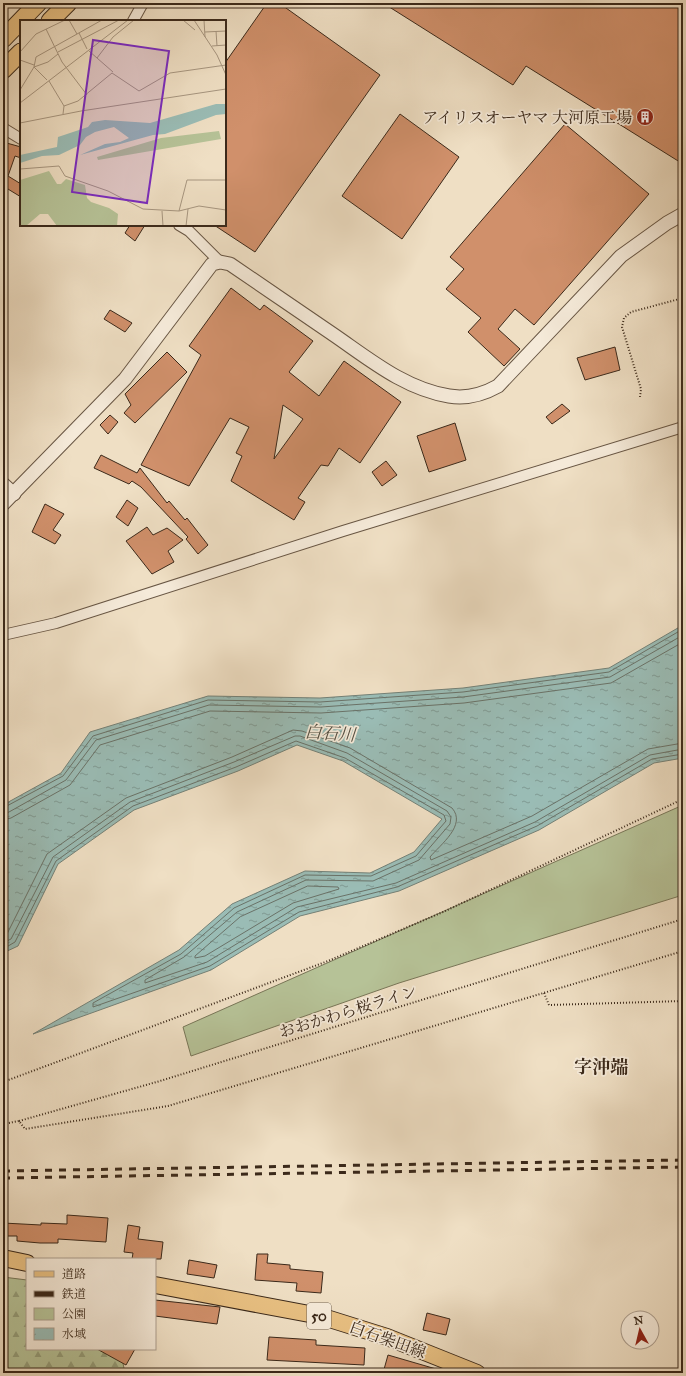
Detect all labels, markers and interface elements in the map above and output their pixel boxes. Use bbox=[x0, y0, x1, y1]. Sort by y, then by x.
inset map bbox=[20, 20, 226, 226]
building icon: アイリスオーヤマ 大河原工場 bbox=[635, 107, 655, 127]
place label: アイリスオーヤマ 大河原工場 bbox=[422, 108, 632, 127]
water label: 白石川 bbox=[304, 721, 358, 746]
street label: おおかわら桜ライン bbox=[277, 981, 420, 1042]
district label: 字沖端 bbox=[574, 1056, 628, 1078]
legend bbox=[26, 1258, 156, 1350]
text: 道路 bbox=[62, 1267, 86, 1281]
text: 鉄道 bbox=[61, 1287, 86, 1301]
road number: 50 bbox=[307, 1303, 331, 1329]
text: 公園 bbox=[62, 1307, 86, 1321]
north arrow bbox=[620, 1310, 660, 1350]
text: N bbox=[633, 1313, 645, 1328]
street label: 白石柴田線 bbox=[347, 1317, 429, 1362]
text: 水域 bbox=[62, 1327, 86, 1341]

